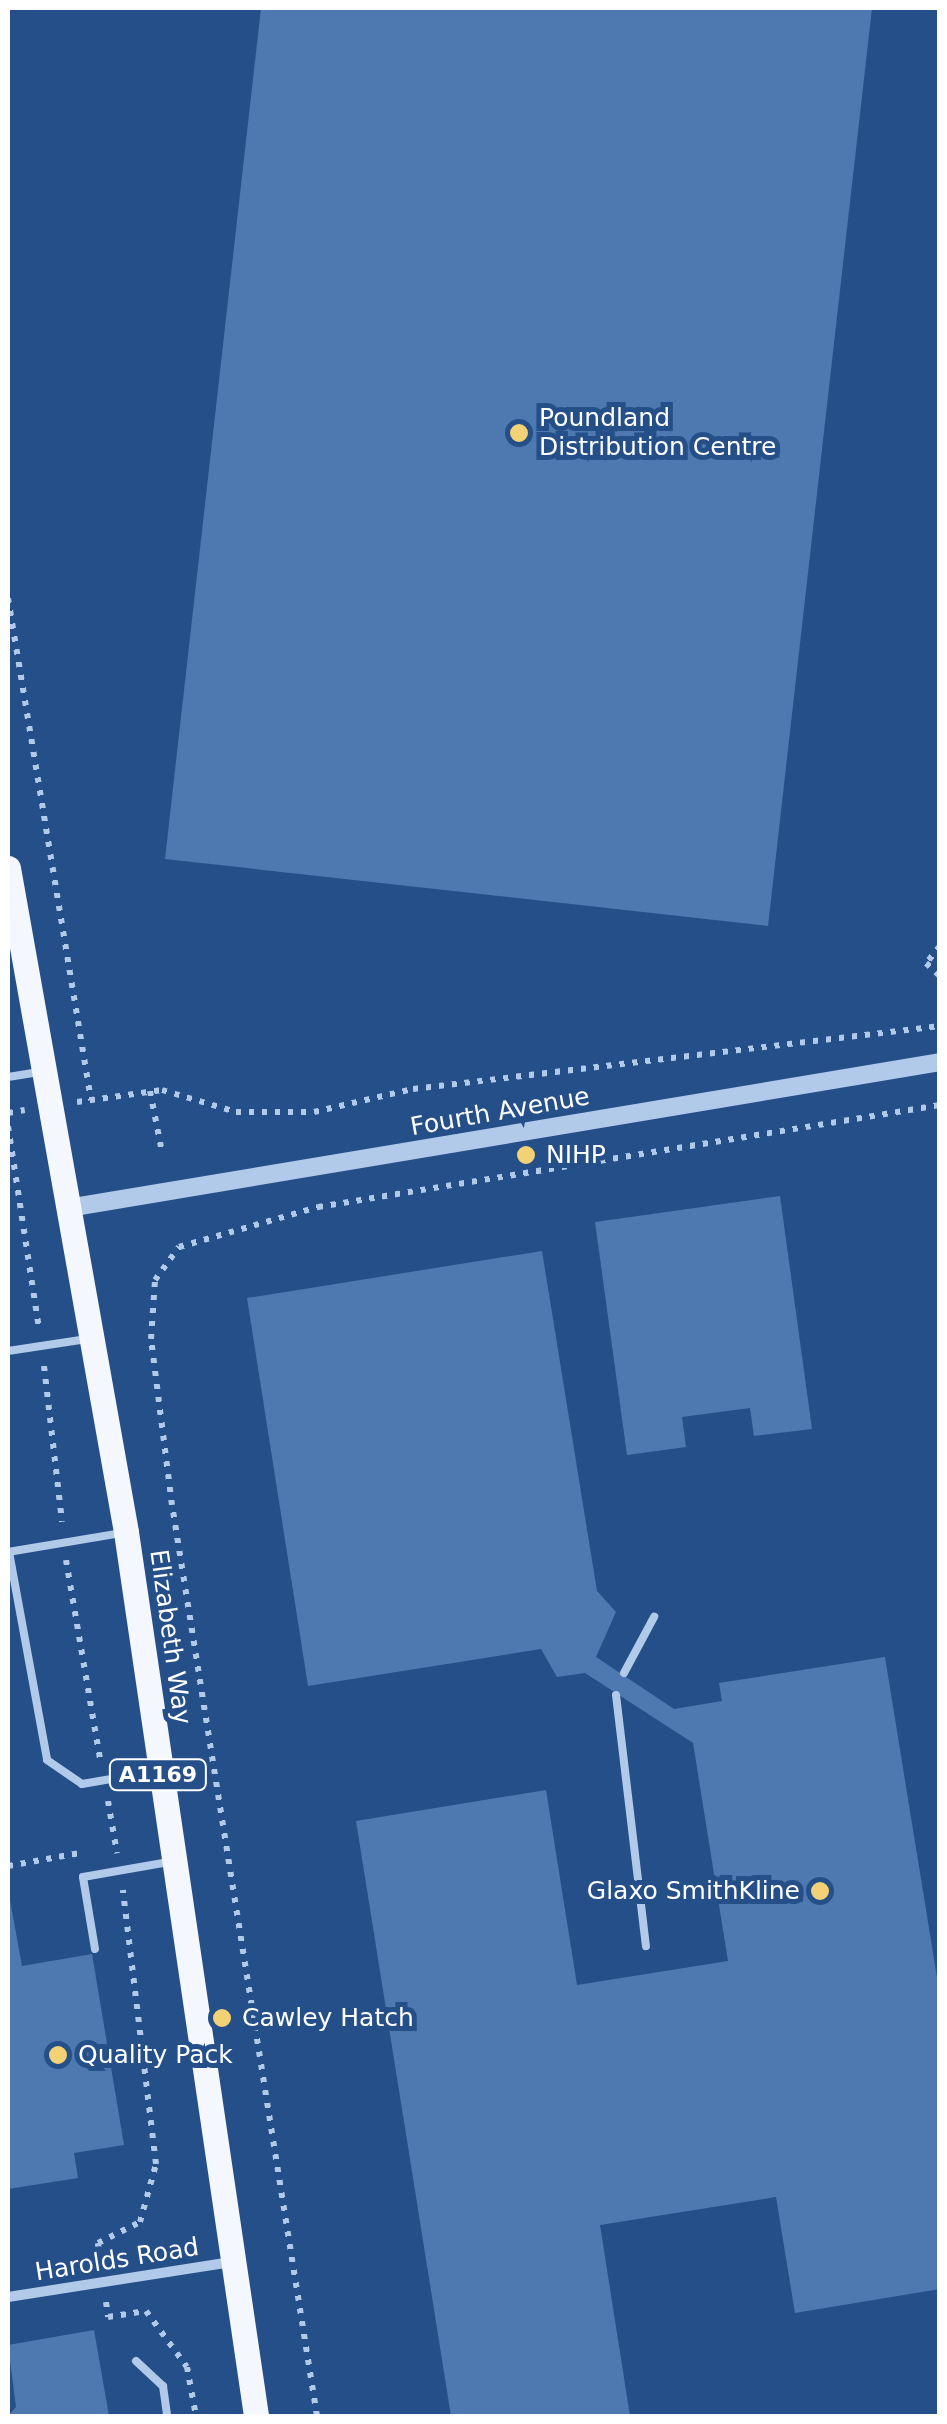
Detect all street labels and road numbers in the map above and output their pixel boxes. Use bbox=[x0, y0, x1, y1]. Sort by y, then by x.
street label: Fourth Avenue bbox=[408, 1081, 592, 1143]
street label: Elizabeth Way bbox=[143, 1548, 197, 1726]
road number: A1169 bbox=[108, 1758, 208, 1792]
street label: Harolds Road bbox=[33, 2232, 201, 2288]

